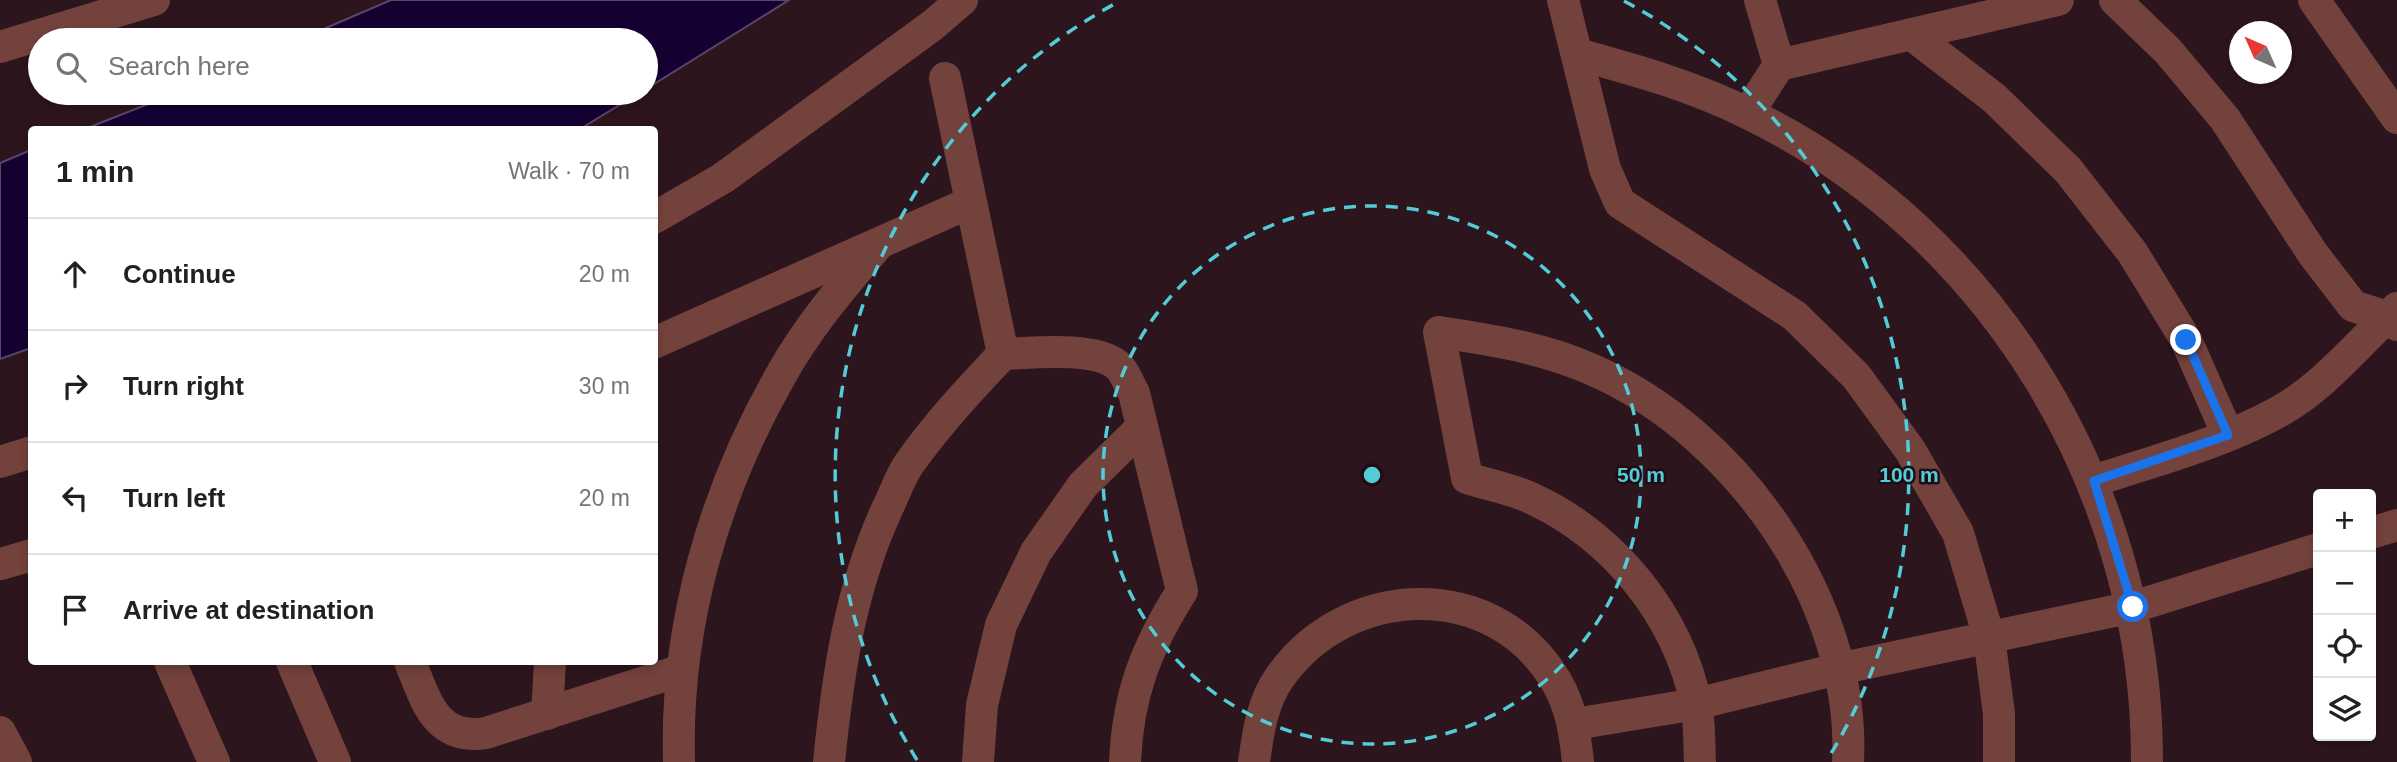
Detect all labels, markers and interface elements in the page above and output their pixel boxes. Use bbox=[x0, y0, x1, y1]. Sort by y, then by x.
north arrow bbox=[2229, 21, 2292, 84]
search box bbox=[28, 28, 658, 105]
icon: search bbox=[52, 48, 90, 86]
text: Search here bbox=[108, 51, 250, 81]
text: 1 min bbox=[56, 155, 134, 188]
text: Walk · 70 m bbox=[508, 158, 630, 184]
icon: ahead bbox=[56, 255, 94, 293]
text: Continue bbox=[123, 259, 236, 289]
text: 20 m bbox=[579, 261, 630, 287]
route end bbox=[2170, 324, 2201, 355]
icon: right bbox=[56, 367, 94, 405]
text: Turn right bbox=[123, 371, 244, 401]
text: 30 m bbox=[579, 373, 630, 399]
centre of rings bbox=[1360, 463, 1384, 487]
text: 50 m bbox=[1617, 463, 1665, 486]
text: 100 m bbox=[1879, 463, 1939, 486]
icon: left bbox=[56, 479, 94, 517]
text: Turn left bbox=[123, 483, 225, 513]
text: 20 m bbox=[579, 485, 630, 511]
map controls bbox=[2313, 489, 2376, 741]
button: + bbox=[2313, 489, 2376, 552]
button: − bbox=[2313, 552, 2376, 615]
icon: arrive bbox=[56, 591, 94, 629]
route start bbox=[2117, 591, 2148, 622]
text: Arrive at destination bbox=[123, 595, 374, 625]
button: locate bbox=[2313, 615, 2376, 678]
button: layers bbox=[2313, 678, 2376, 741]

